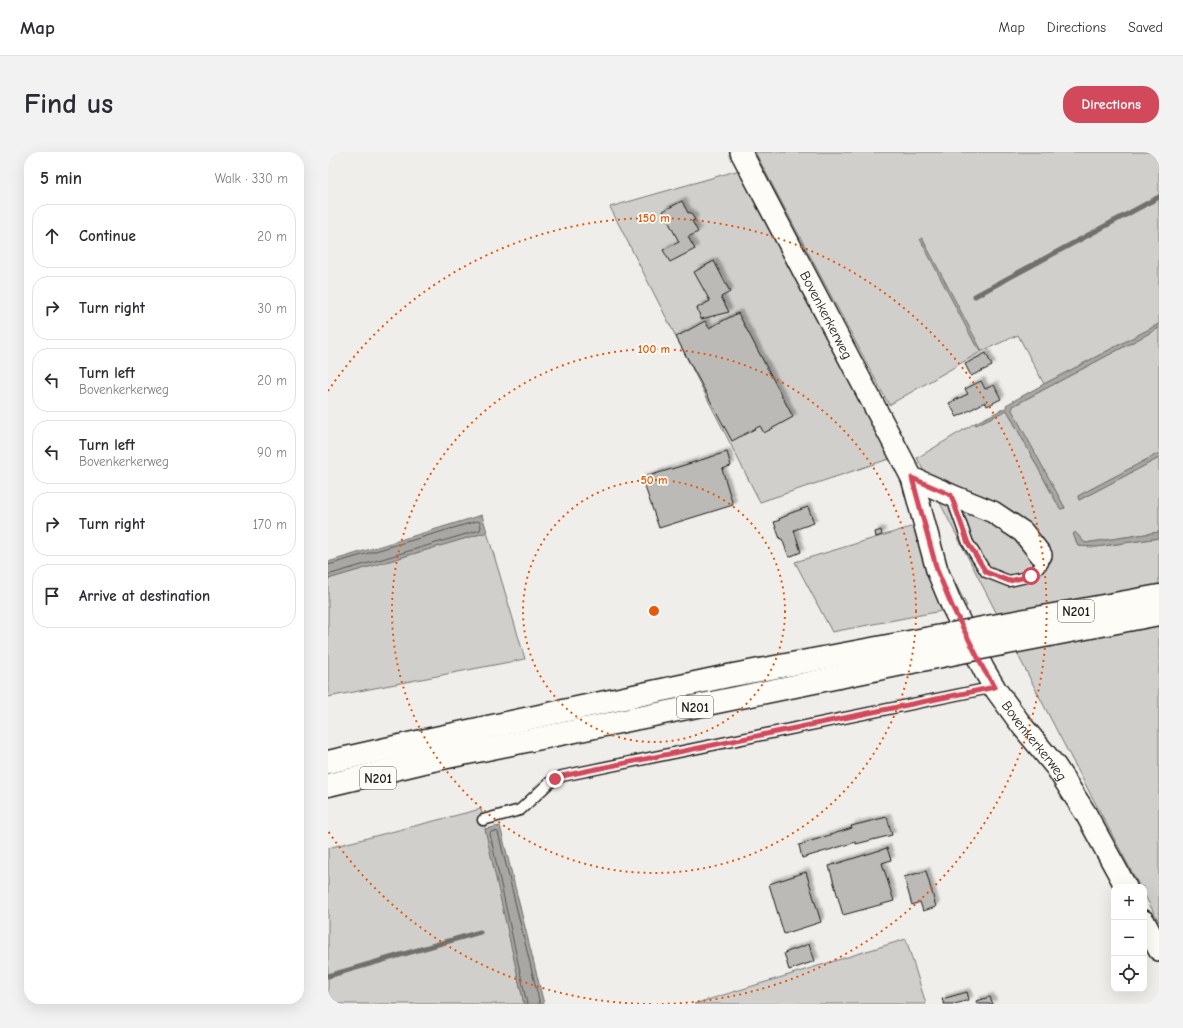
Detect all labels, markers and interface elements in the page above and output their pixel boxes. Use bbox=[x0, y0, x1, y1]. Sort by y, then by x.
text: Map bbox=[20, 17, 55, 39]
text: Map bbox=[998, 19, 1025, 36]
text: Directions bbox=[1047, 19, 1106, 36]
text: Saved bbox=[1128, 19, 1163, 36]
button: Directions bbox=[1063, 86, 1159, 123]
text: Find us bbox=[24, 88, 113, 120]
text: 5 min bbox=[40, 169, 82, 188]
text: Walk · 330 m bbox=[215, 171, 288, 186]
text: 150 m bbox=[638, 211, 670, 225]
icon: ahead bbox=[41, 225, 63, 247]
text: Continue bbox=[79, 227, 136, 245]
text: 20 m bbox=[257, 229, 287, 244]
street label: Bovenkerkerweg bbox=[796, 268, 856, 362]
icon: right bbox=[41, 297, 63, 319]
text: Turn right bbox=[79, 299, 145, 317]
text: 30 m bbox=[257, 301, 287, 316]
text: 100 m bbox=[638, 342, 670, 356]
text: Turn left bbox=[79, 364, 135, 382]
icon: left bbox=[41, 369, 63, 391]
text: 20 m bbox=[257, 373, 287, 388]
text: Bovenkerkerweg bbox=[79, 382, 169, 397]
text: Turn left bbox=[79, 436, 135, 454]
icon: left bbox=[41, 441, 63, 463]
text: 90 m bbox=[257, 445, 287, 460]
text: Bovenkerkerweg bbox=[79, 454, 169, 469]
text: 50 m bbox=[640, 473, 668, 487]
icon: right bbox=[41, 513, 63, 535]
text: Turn right bbox=[79, 515, 145, 533]
text: 170 m bbox=[253, 517, 287, 532]
route start bbox=[1022, 567, 1040, 585]
icon: arrive bbox=[41, 585, 63, 607]
text: Arrive at destination bbox=[79, 587, 210, 605]
road number: N201 bbox=[1058, 600, 1094, 622]
centre of rings bbox=[647, 604, 661, 618]
road number: N201 bbox=[677, 696, 713, 718]
street label: Bovenkerkerweg bbox=[998, 698, 1071, 784]
road number: N201 bbox=[360, 767, 396, 789]
route end bbox=[546, 770, 564, 788]
map controls bbox=[1111, 884, 1147, 992]
button: + bbox=[1111, 884, 1147, 920]
button: − bbox=[1111, 920, 1147, 956]
button: locate bbox=[1111, 956, 1147, 992]

